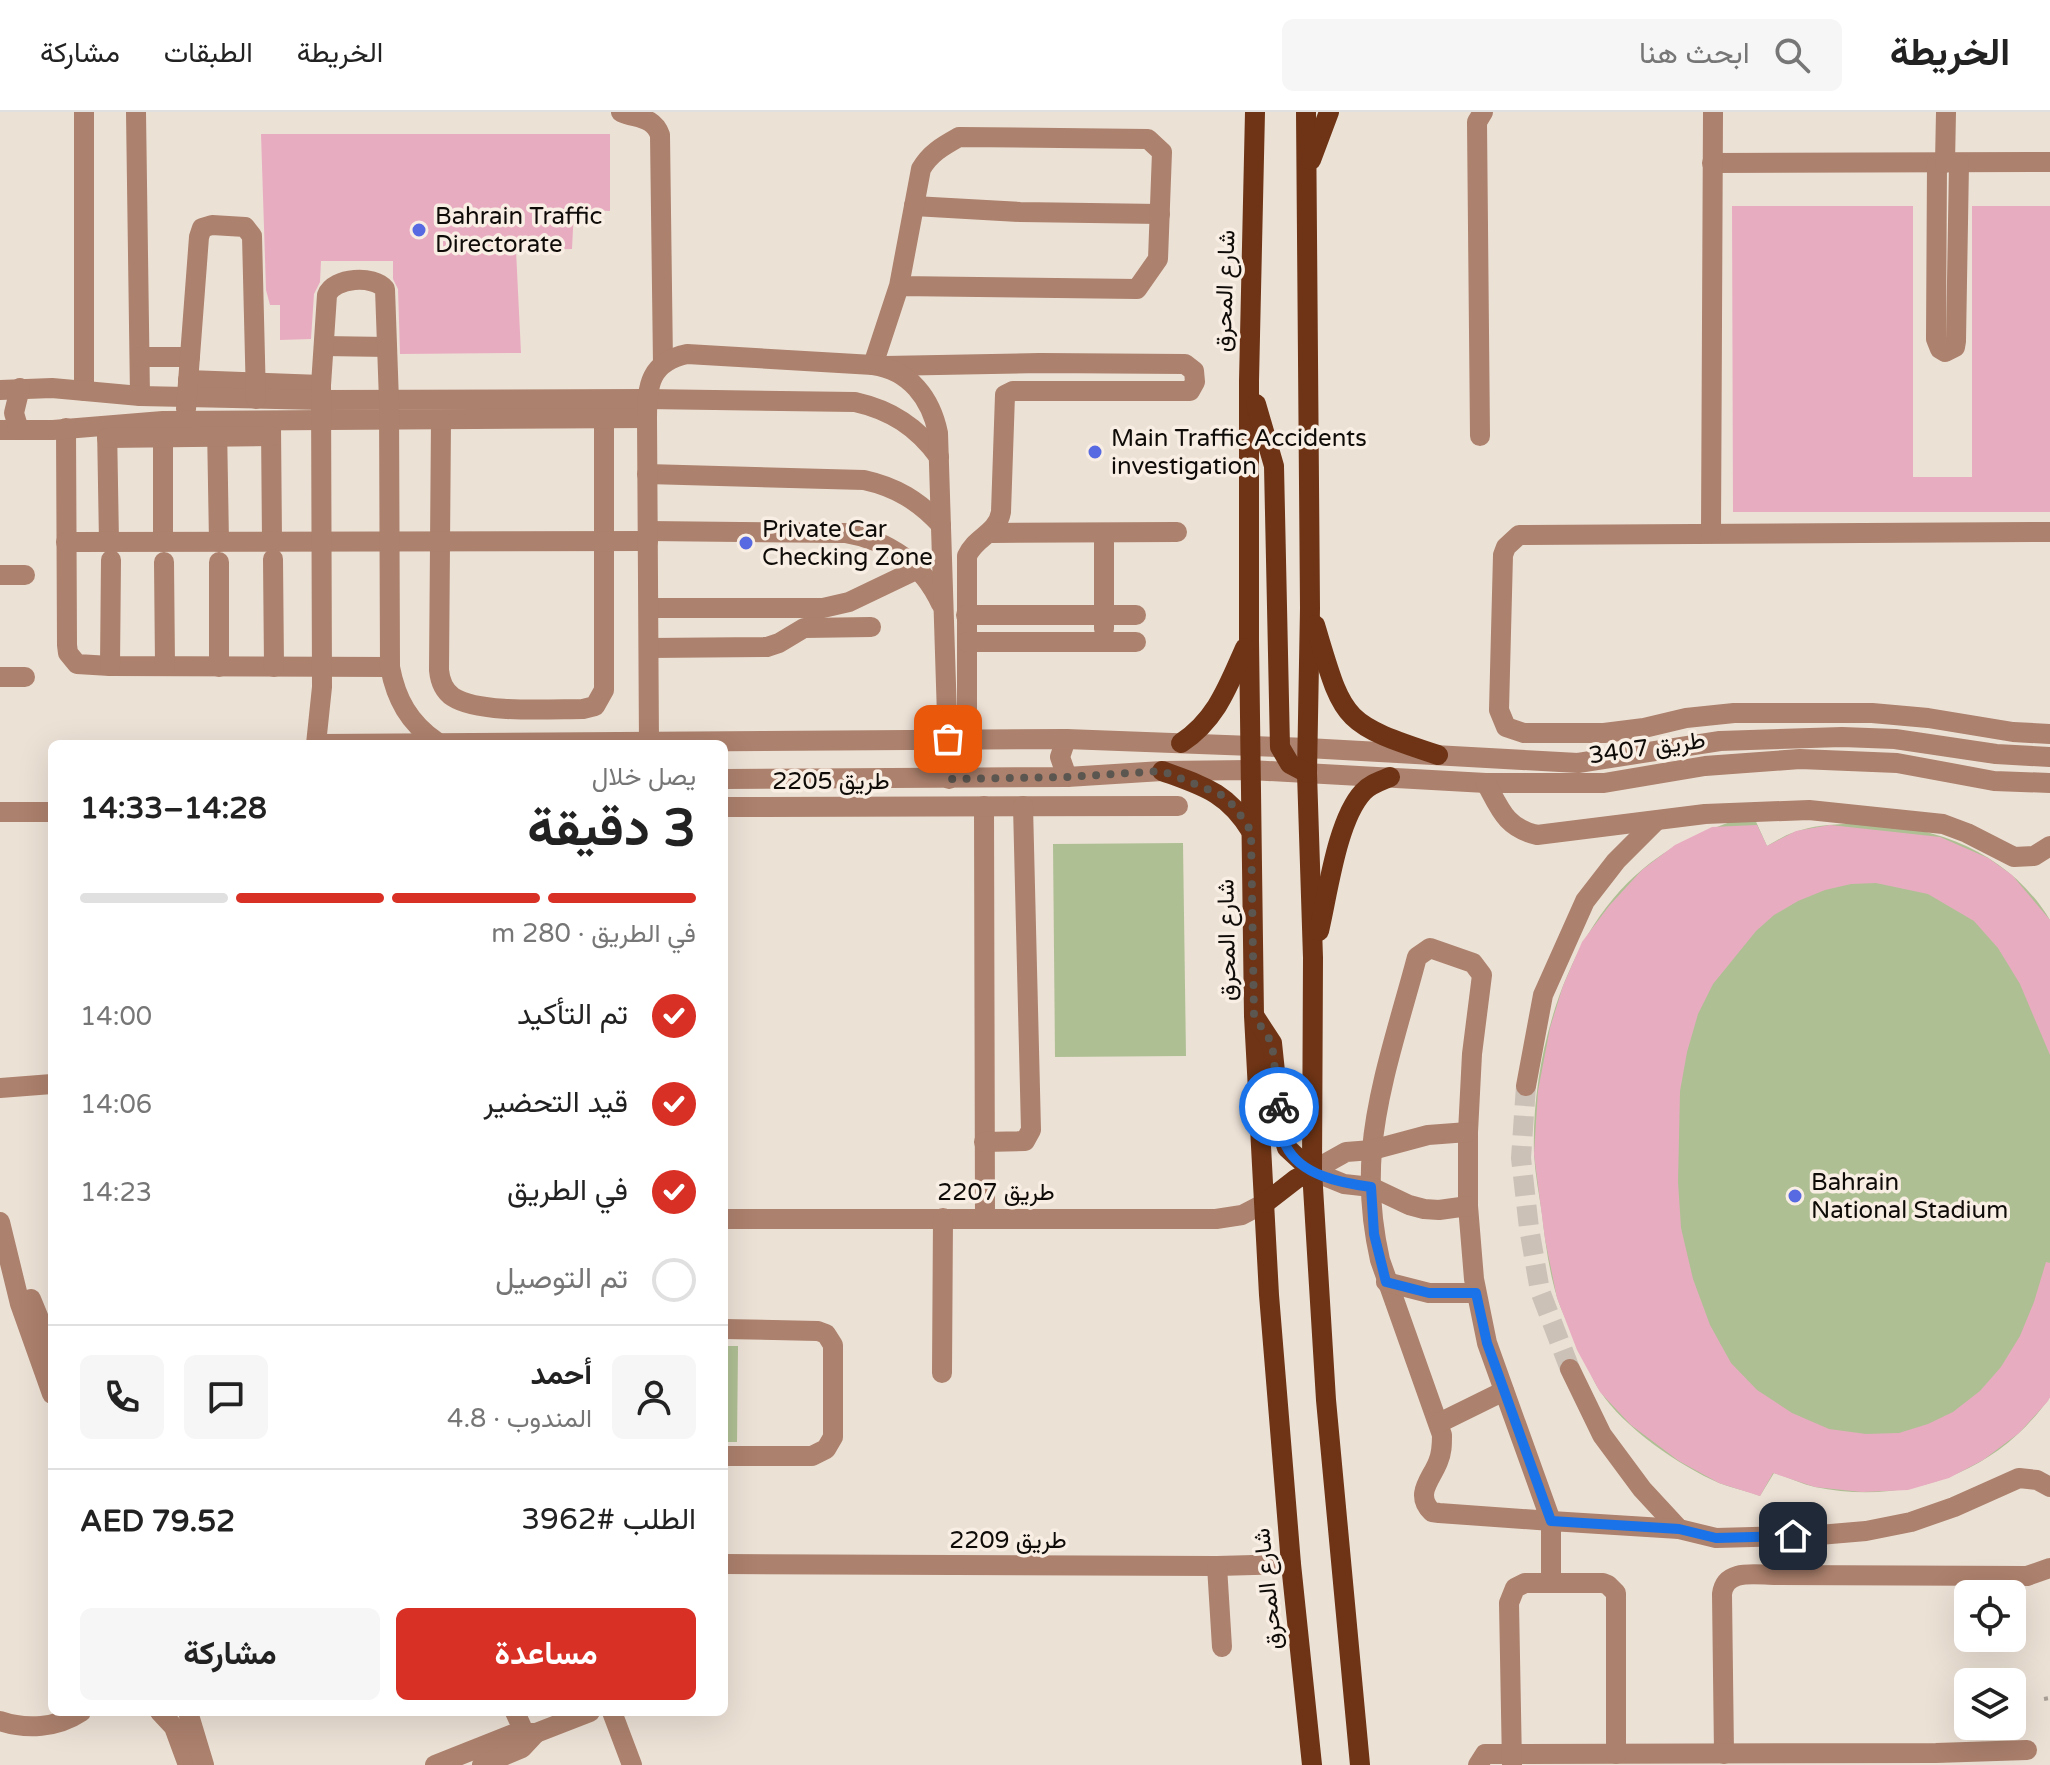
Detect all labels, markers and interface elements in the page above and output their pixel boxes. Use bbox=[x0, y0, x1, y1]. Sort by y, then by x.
search box bbox=[1282, 19, 1842, 91]
text: الخريطة bbox=[1890, 30, 2010, 76]
icon: search bbox=[1770, 33, 1814, 77]
text: ابحث هنا bbox=[1639, 35, 1750, 72]
text: مشاركة bbox=[40, 36, 120, 70]
text: الطبقات bbox=[164, 36, 253, 70]
text: الخريطة bbox=[297, 36, 383, 70]
place label: Bahrain Traffic Directorate bbox=[435, 202, 602, 259]
marker: Bahrain Traffic Directorate bbox=[410, 221, 428, 239]
street label: شارع المحرق bbox=[1208, 229, 1243, 353]
place label: Main Traffic Accidents investigation bbox=[1111, 424, 1367, 481]
marker: Main Traffic Accidents investigation bbox=[1086, 443, 1104, 461]
place label: Private Car Checking Zone bbox=[762, 515, 933, 572]
marker: Private Car Checking Zone bbox=[737, 534, 755, 552]
pin bbox=[914, 705, 982, 773]
icon: bag bbox=[926, 717, 970, 761]
street label: طريق 3407 bbox=[1587, 725, 1707, 771]
text: يصل خلال bbox=[592, 761, 696, 792]
street label: طريق 2205 bbox=[772, 767, 890, 796]
text: 14:28–14:33 bbox=[80, 790, 267, 827]
text: 3 دقيقة bbox=[527, 797, 696, 860]
street label: شارع المحرق bbox=[1211, 879, 1244, 1001]
text: في الطريق · 280 m bbox=[491, 918, 696, 949]
icon: check bbox=[652, 994, 696, 1038]
text: تم التأكيد bbox=[517, 996, 628, 1033]
text: 14:00 bbox=[80, 1001, 152, 1032]
courier bbox=[1239, 1067, 1319, 1147]
icon: check bbox=[652, 1082, 696, 1126]
text: قيد التحضير bbox=[484, 1084, 628, 1121]
icon: bike bbox=[1257, 1085, 1301, 1129]
text: 14:06 bbox=[80, 1089, 152, 1120]
place label: Bahrain National Stadium bbox=[1811, 1168, 2008, 1225]
icon: check bbox=[652, 1170, 696, 1214]
text: في الطريق bbox=[507, 1172, 628, 1209]
text: 14:23 bbox=[80, 1177, 152, 1208]
street label: طريق 2207 bbox=[937, 1178, 1055, 1207]
marker: Bahrain National Stadium bbox=[1786, 1187, 1804, 1205]
text: تم التوصيل bbox=[495, 1260, 628, 1297]
button: phone bbox=[80, 1355, 164, 1439]
button: chat bbox=[184, 1355, 268, 1439]
button: person bbox=[612, 1355, 696, 1439]
text: أحمد bbox=[530, 1356, 592, 1393]
text: المندوب · 4.8 bbox=[447, 1403, 592, 1434]
text: الطلب #3962 bbox=[521, 1501, 696, 1538]
pin bbox=[1759, 1502, 1827, 1570]
text: AED 79.52 bbox=[80, 1503, 235, 1540]
icon: home bbox=[1771, 1514, 1815, 1558]
street label: طريق 2209 bbox=[949, 1526, 1067, 1555]
street label: شارع المحرق bbox=[1247, 1527, 1290, 1651]
map controls bbox=[1954, 1580, 2026, 1740]
button: locate bbox=[1954, 1580, 2026, 1652]
button: مشاركة bbox=[80, 1608, 380, 1700]
button: مساعدة bbox=[396, 1608, 696, 1700]
button: layers bbox=[1954, 1668, 2026, 1740]

